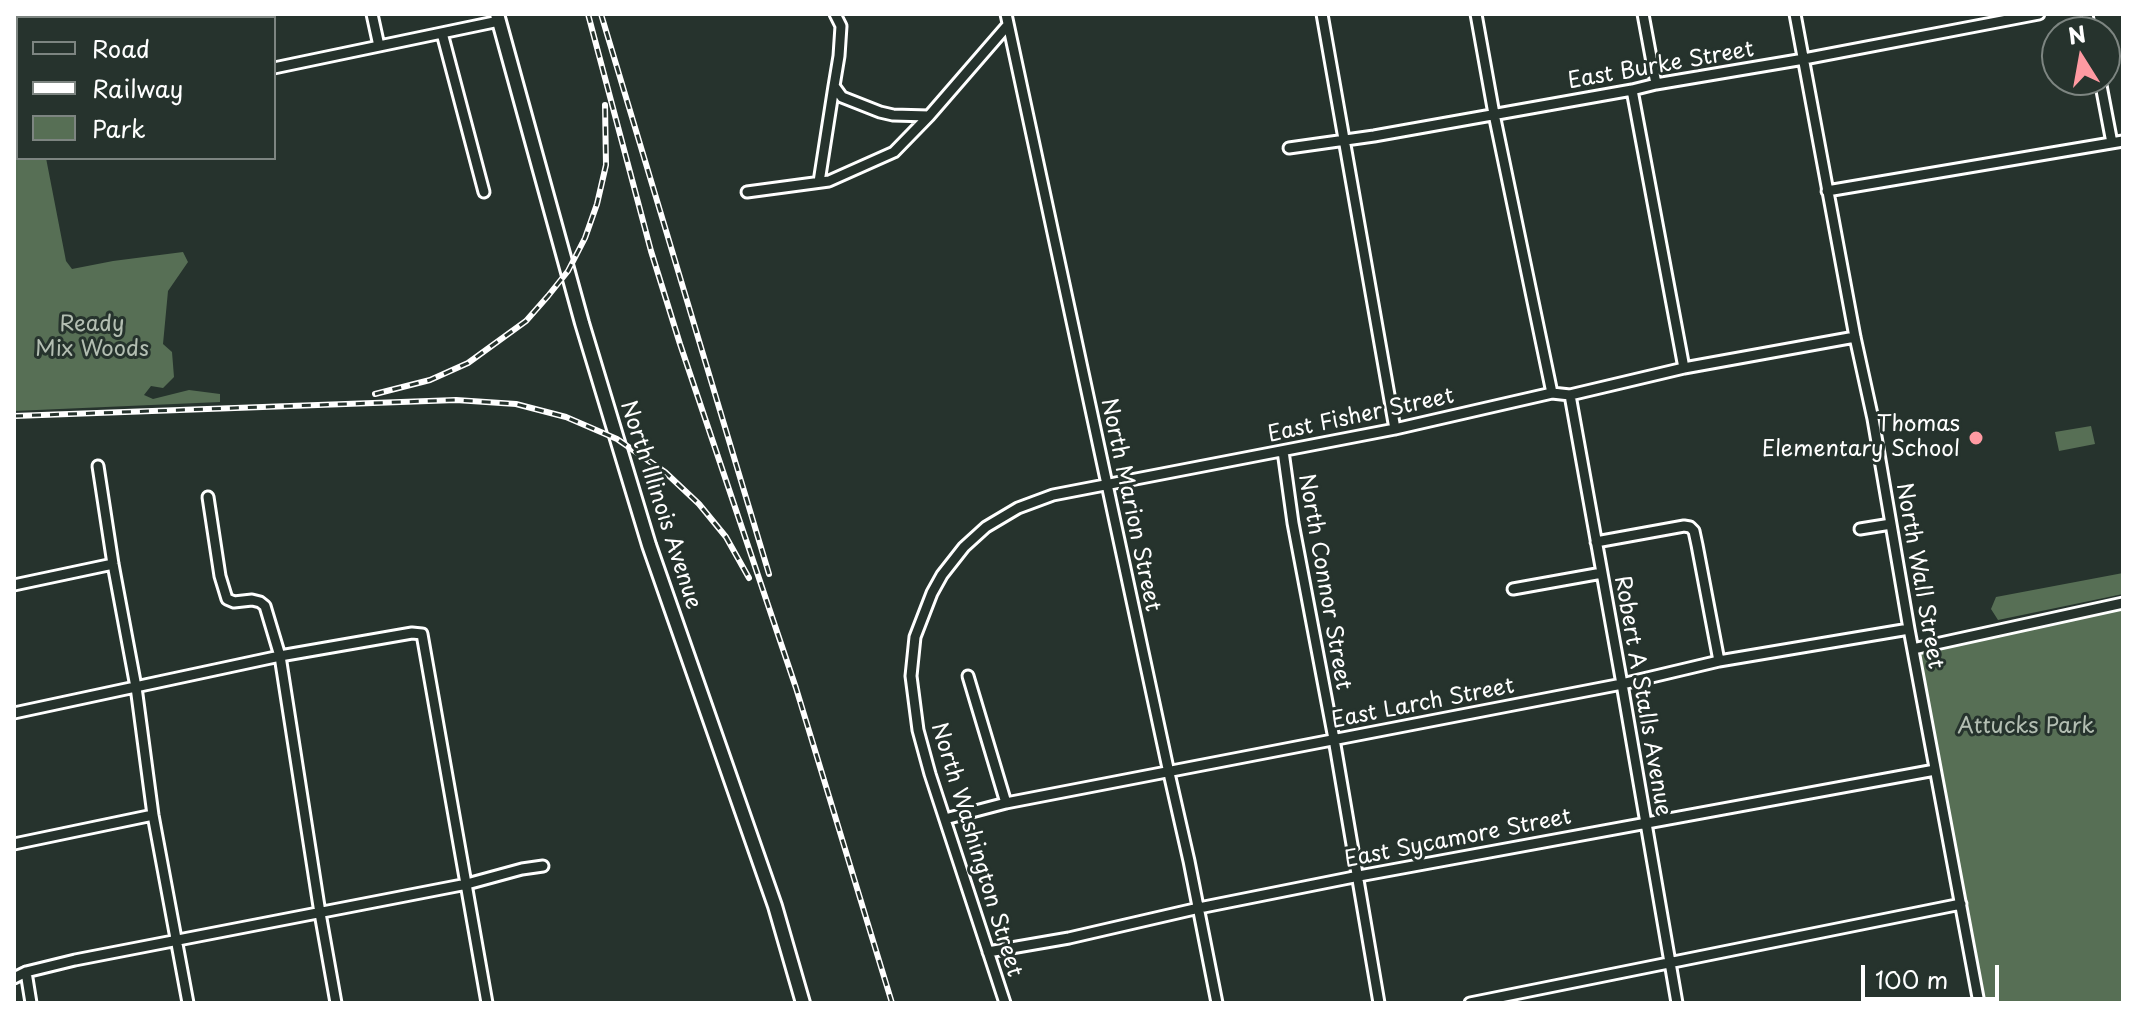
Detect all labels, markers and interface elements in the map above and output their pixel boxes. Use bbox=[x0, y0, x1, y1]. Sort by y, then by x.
legend bbox=[16, 16, 276, 160]
north arrow bbox=[2041, 16, 2121, 96]
text: N bbox=[2065, 16, 2088, 52]
text: Road bbox=[92, 30, 150, 66]
street label: East Burke Street bbox=[1566, 37, 1756, 95]
text: Railway bbox=[92, 70, 183, 106]
text: Park bbox=[92, 110, 146, 146]
park label: Ready Mix Woods bbox=[35, 312, 149, 364]
street label: East Fisher Street bbox=[1265, 383, 1457, 449]
street label: North Marion Street bbox=[1095, 396, 1165, 614]
street label: North Illinois Avenue bbox=[614, 397, 706, 613]
place label: Thomas Elementary School bbox=[1762, 412, 1960, 464]
marker: Thomas Elementary School bbox=[1967, 429, 1985, 447]
street label: North Connor Street bbox=[1292, 472, 1356, 692]
street label: North Wall Street bbox=[1890, 481, 1948, 671]
street label: Robert A Stalls Avenue bbox=[1608, 574, 1676, 818]
street label: East Larch Street bbox=[1329, 673, 1517, 735]
park label: Attucks Park bbox=[1957, 714, 2095, 740]
street label: North Washington Street bbox=[925, 720, 1027, 980]
street label: East Sycamore Street bbox=[1342, 804, 1574, 874]
scale bar bbox=[1865, 949, 2003, 999]
text: 100 m bbox=[1875, 961, 1948, 997]

